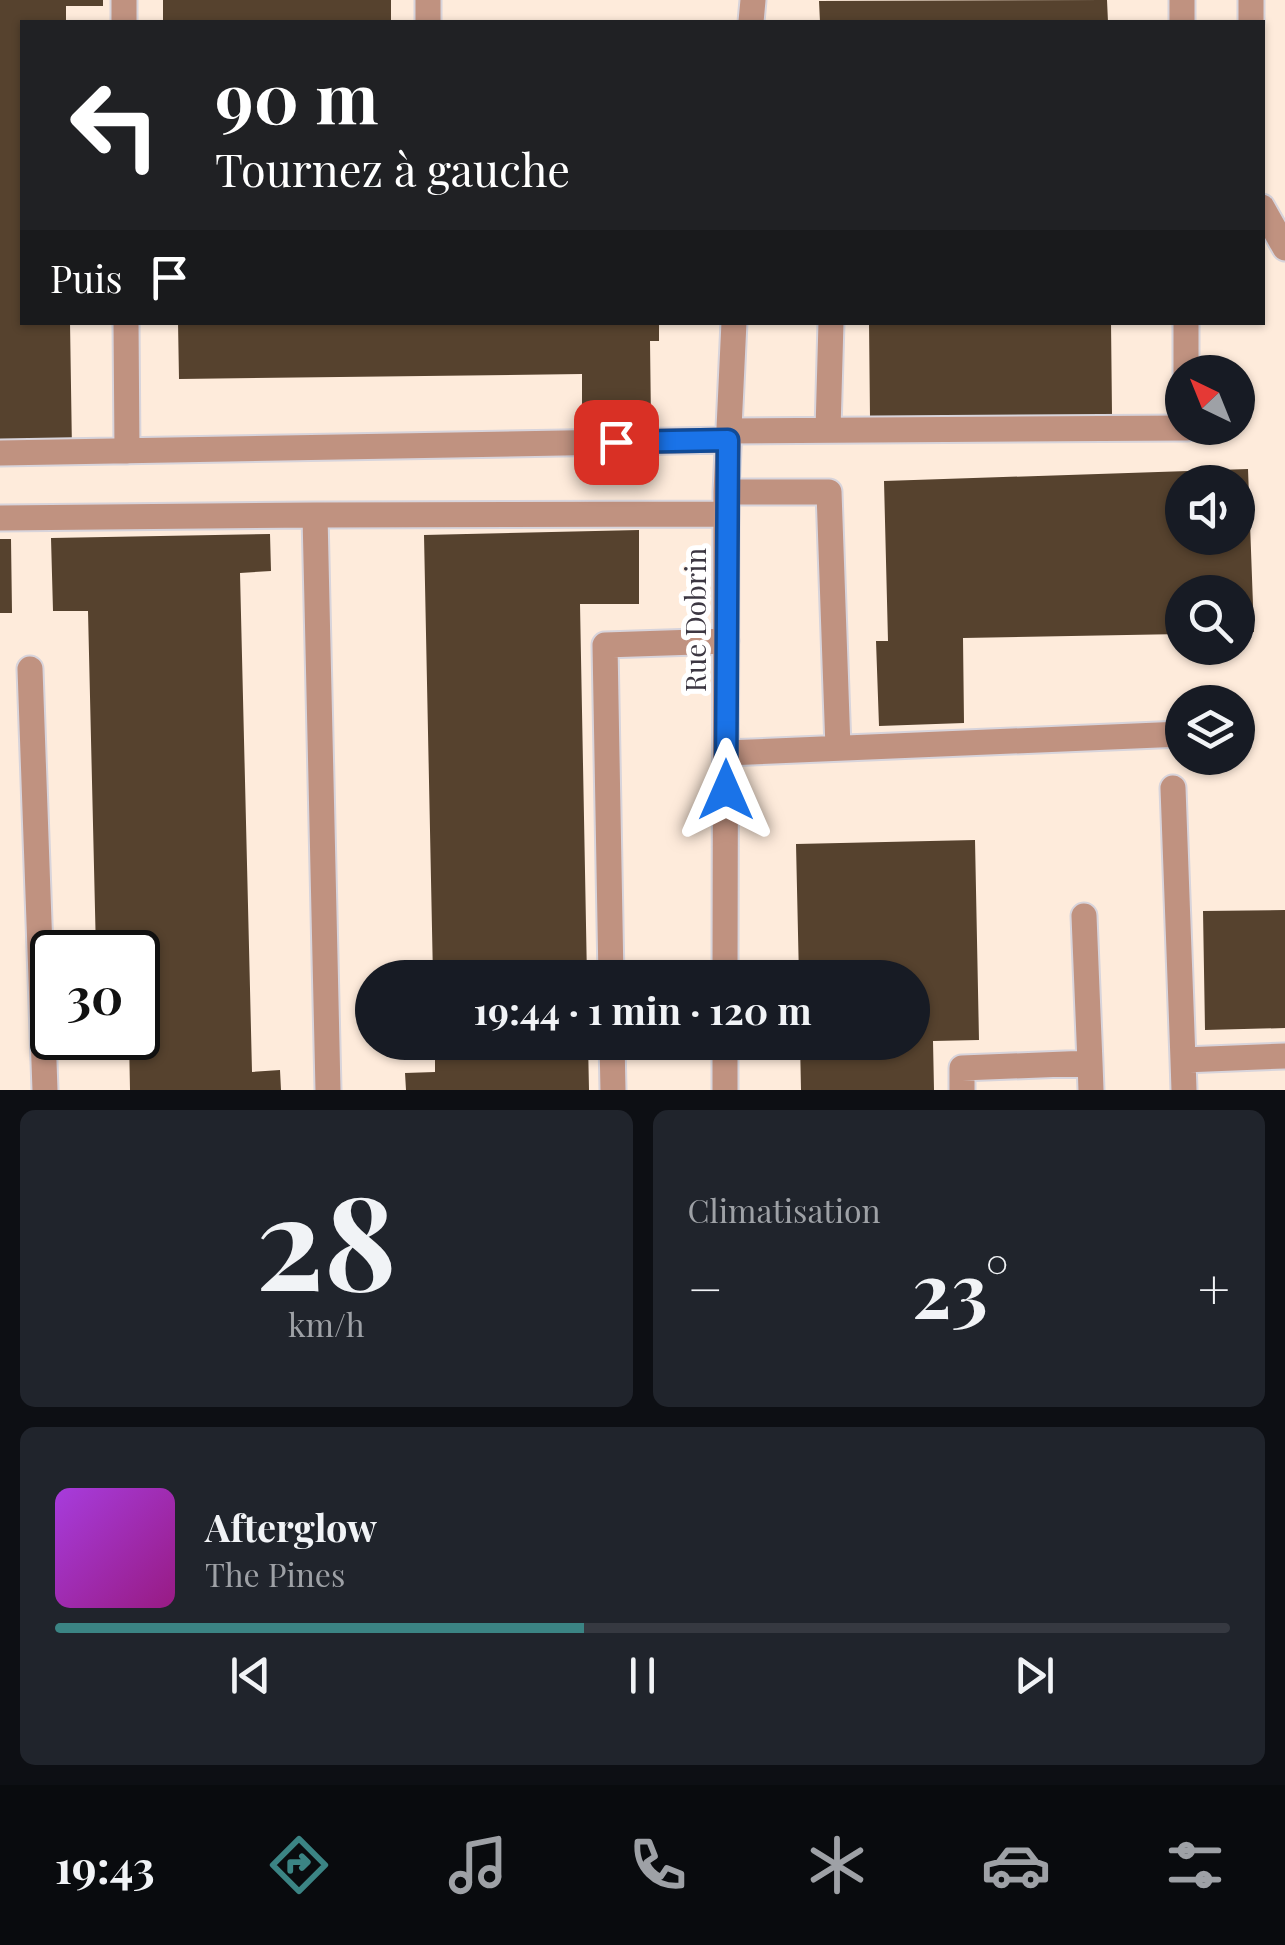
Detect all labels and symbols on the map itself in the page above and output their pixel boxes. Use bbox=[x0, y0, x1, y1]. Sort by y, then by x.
north arrow bbox=[1165, 355, 1255, 445]
pin bbox=[574, 400, 659, 485]
street label: Rue Dobrin bbox=[676, 548, 713, 692]
position arrow bbox=[674, 738, 778, 842]
speed limit sign: 30 bbox=[30, 930, 160, 1060]

